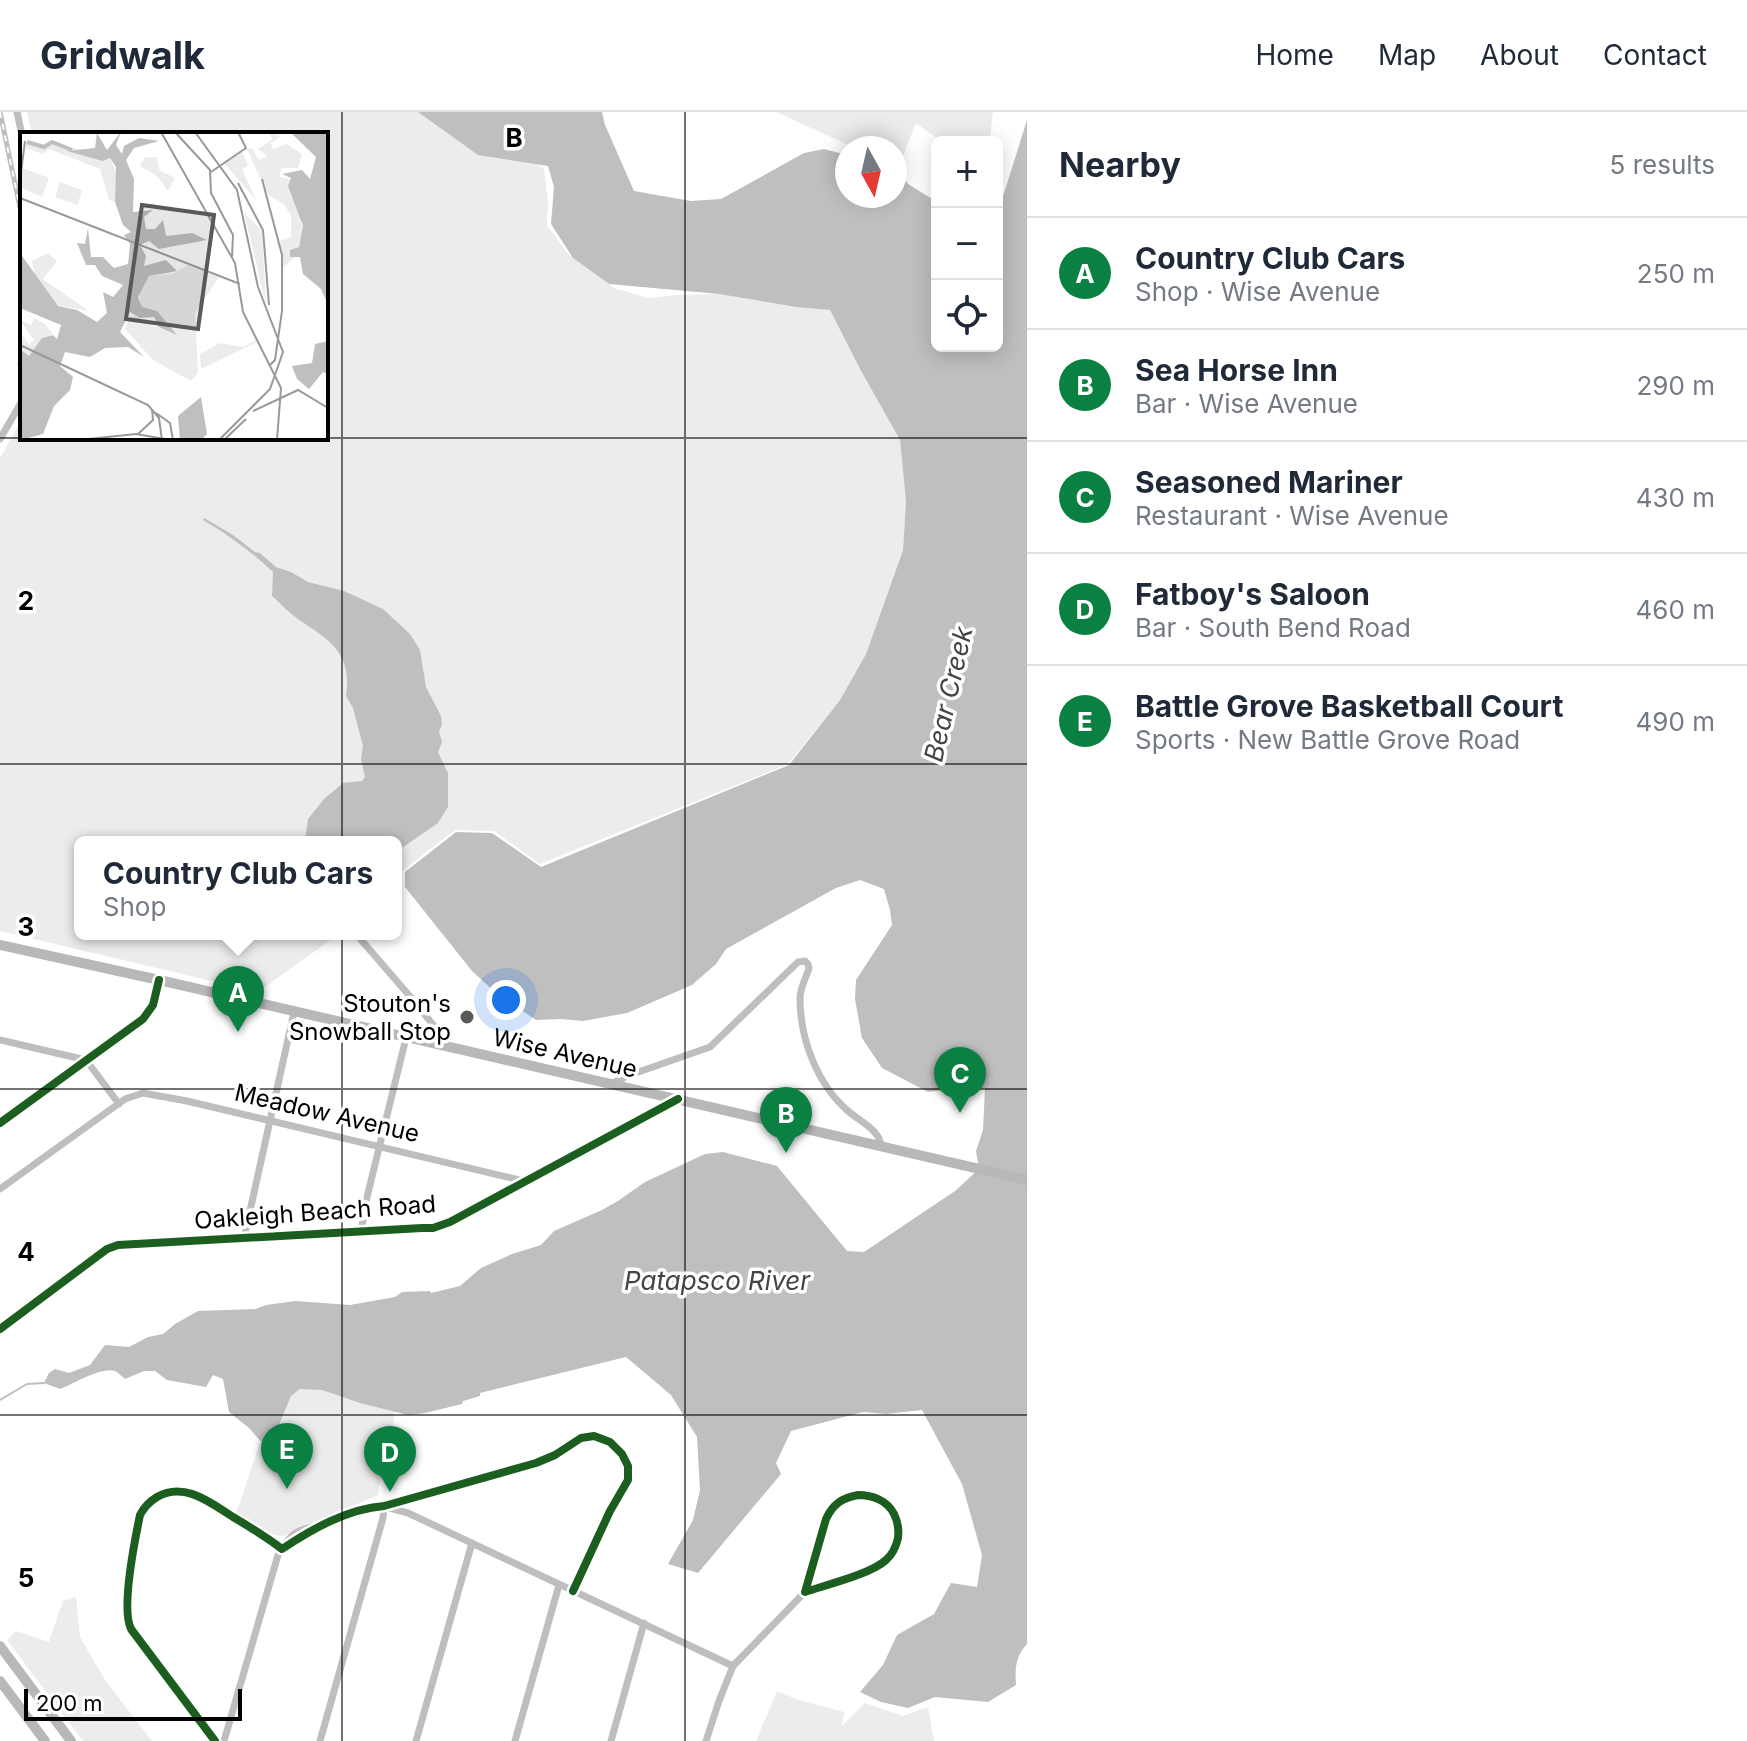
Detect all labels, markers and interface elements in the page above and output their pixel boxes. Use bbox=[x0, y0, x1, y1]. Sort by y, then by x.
text: Gridwalk bbox=[40, 32, 205, 78]
text: Home bbox=[1255, 38, 1334, 72]
text: Map bbox=[1378, 38, 1436, 72]
text: About bbox=[1480, 38, 1559, 72]
text: Contact bbox=[1603, 38, 1707, 72]
text: B bbox=[505, 122, 523, 153]
inset map bbox=[20, 132, 328, 440]
north arrow bbox=[835, 136, 907, 208]
map controls bbox=[931, 136, 1003, 352]
button: + bbox=[931, 136, 1003, 208]
text: Nearby bbox=[1059, 144, 1181, 185]
text: 5 results bbox=[1610, 149, 1715, 180]
button: − bbox=[931, 208, 1003, 280]
text: Country Club Cars bbox=[1135, 240, 1405, 276]
text: A bbox=[1075, 258, 1095, 289]
text: 250 m bbox=[1637, 258, 1715, 289]
text: Shop · Wise Avenue bbox=[1135, 276, 1380, 307]
button: locate bbox=[931, 280, 1003, 352]
text: Sea Horse Inn bbox=[1135, 352, 1338, 388]
text: B bbox=[1076, 370, 1094, 401]
text: 290 m bbox=[1637, 370, 1715, 401]
text: Bar · Wise Avenue bbox=[1135, 388, 1358, 419]
text: Seasoned Mariner bbox=[1135, 464, 1403, 500]
text: C bbox=[1075, 482, 1095, 513]
text: 430 m bbox=[1636, 482, 1715, 513]
text: Restaurant · Wise Avenue bbox=[1135, 500, 1449, 531]
text: Fatboy's Saloon bbox=[1135, 576, 1370, 612]
text: 2 bbox=[18, 585, 34, 616]
text: D bbox=[1076, 594, 1094, 625]
text: 460 m bbox=[1636, 594, 1715, 625]
text: Bar · South Bend Road bbox=[1135, 612, 1411, 643]
water label: Bear Creek bbox=[917, 623, 979, 765]
text: Battle Grove Basketball Court bbox=[1135, 688, 1563, 724]
text: E bbox=[1077, 706, 1093, 737]
text: 490 m bbox=[1636, 706, 1715, 737]
text: Sports · New Battle Grove Road bbox=[1135, 724, 1520, 755]
popup bbox=[74, 836, 402, 940]
text: Country Club Cars bbox=[103, 855, 373, 891]
text: Shop bbox=[103, 891, 166, 922]
text: 3 bbox=[18, 911, 34, 942]
pin: A bbox=[212, 966, 264, 1032]
your location bbox=[486, 980, 526, 1020]
place label: Stouton's Snowball Stop bbox=[289, 989, 451, 1046]
marker: Stouton's Snowball Stop bbox=[458, 1008, 476, 1026]
street label: Wise Avenue bbox=[490, 1022, 640, 1084]
pin: C bbox=[934, 1047, 986, 1113]
street label: Meadow Avenue bbox=[232, 1078, 422, 1148]
pin: B bbox=[760, 1087, 812, 1153]
street label: Oakleigh Beach Road bbox=[193, 1189, 437, 1235]
text: 4 bbox=[17, 1236, 35, 1267]
water label: Patapsco River bbox=[624, 1265, 811, 1296]
pin: E bbox=[261, 1423, 313, 1489]
pin: D bbox=[364, 1426, 416, 1492]
text: 5 bbox=[18, 1562, 34, 1593]
scale bar bbox=[24, 1685, 242, 1721]
text: 200 m bbox=[36, 1690, 103, 1716]

